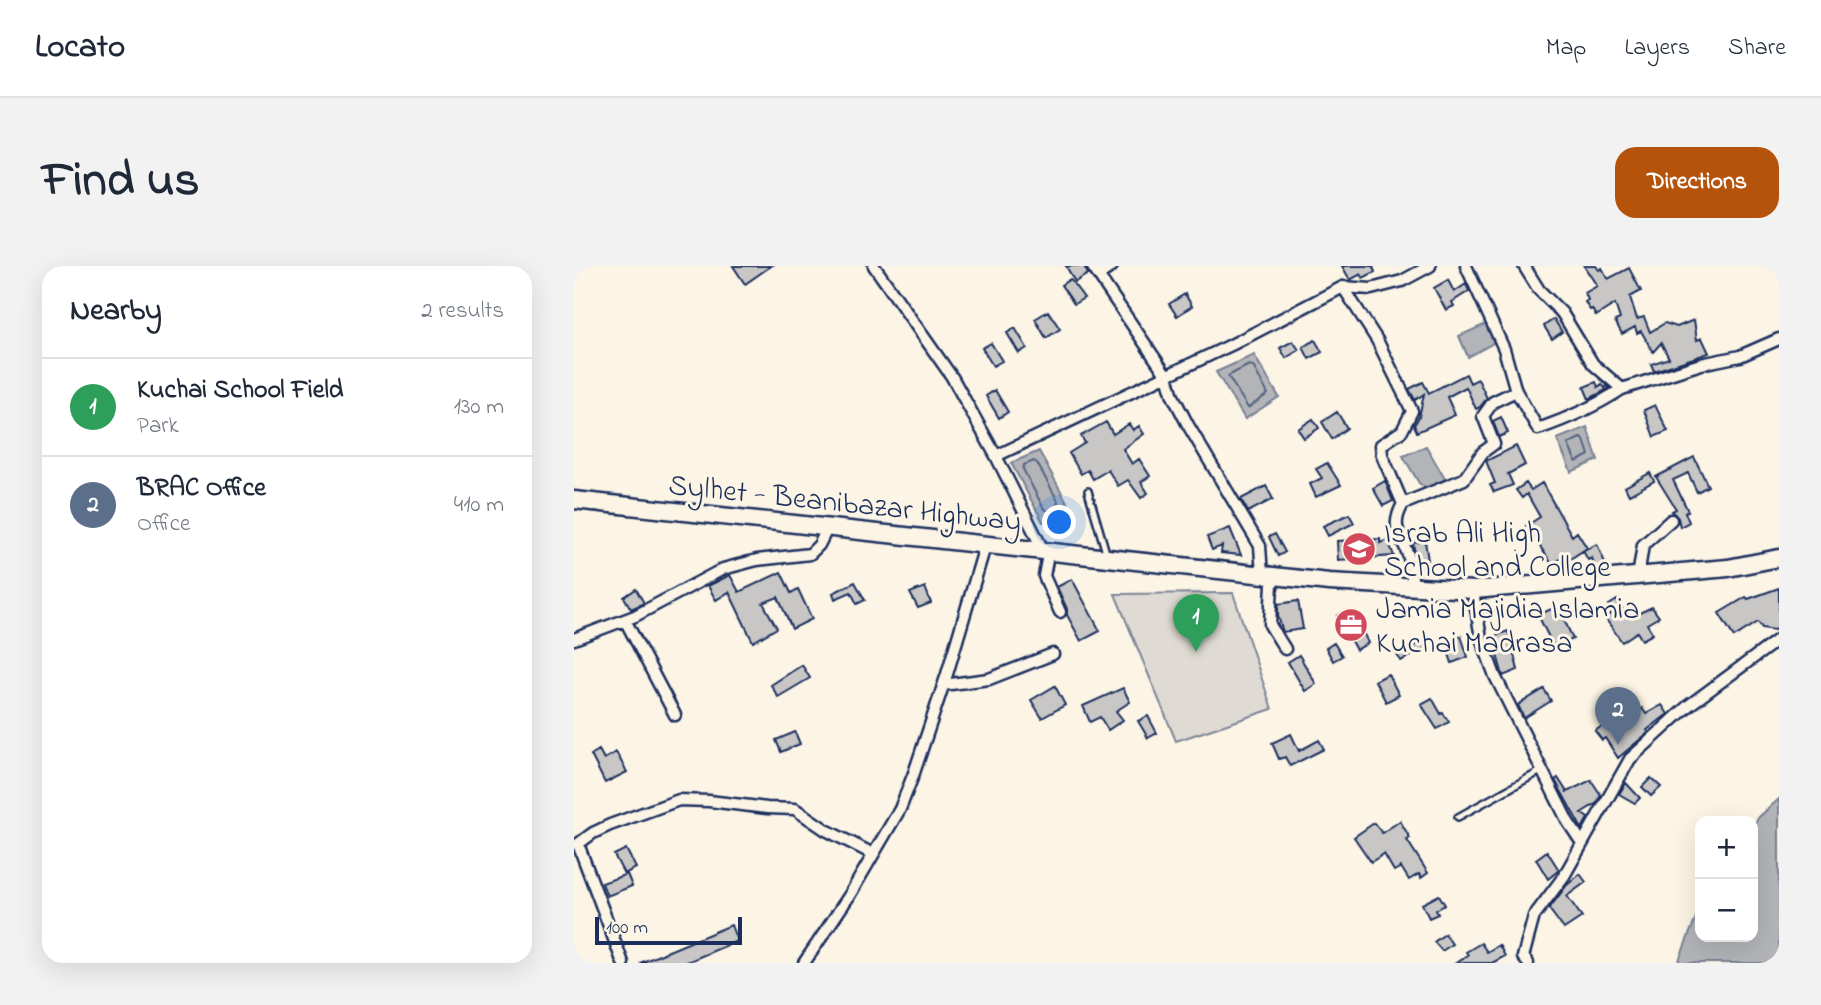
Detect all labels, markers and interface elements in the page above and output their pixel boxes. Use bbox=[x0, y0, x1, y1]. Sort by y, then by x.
text: Locato bbox=[35, 24, 125, 72]
text: Map bbox=[1546, 31, 1586, 66]
text: Layers bbox=[1624, 31, 1690, 66]
text: Share bbox=[1728, 31, 1786, 66]
text: Find us bbox=[42, 146, 199, 218]
button: Directions bbox=[1615, 147, 1779, 218]
text: Nearby bbox=[70, 290, 162, 334]
text: 2 results bbox=[421, 295, 504, 328]
text: Kuchai School Field bbox=[137, 372, 343, 410]
text: 1 bbox=[89, 391, 97, 424]
text: 130 m bbox=[454, 391, 504, 424]
text: Park bbox=[137, 410, 179, 443]
street label: Sylhet - Beanibazar Highway bbox=[666, 465, 1023, 545]
text: BRAC Office bbox=[137, 470, 266, 508]
text: 2 bbox=[87, 489, 99, 522]
text: 410 m bbox=[454, 489, 504, 522]
your location bbox=[1042, 505, 1076, 539]
text: Office bbox=[137, 508, 190, 541]
place label: Israb Ali High School and College bbox=[1384, 513, 1611, 591]
school or university icon: Israb Ali High School and College bbox=[1340, 530, 1378, 568]
place label: Jamia Majidia Islamia Kuchai Madrasa bbox=[1376, 589, 1639, 667]
pin: 1 bbox=[1173, 594, 1219, 652]
office icon: Jamia Majidia Islamia Kuchai Madrasa bbox=[1332, 606, 1370, 644]
pin: 2 bbox=[1595, 687, 1641, 745]
map controls bbox=[1695, 816, 1758, 942]
button: + bbox=[1695, 816, 1758, 879]
button: − bbox=[1695, 879, 1758, 942]
scale bar bbox=[595, 914, 742, 946]
text: 100 m bbox=[606, 915, 648, 942]

